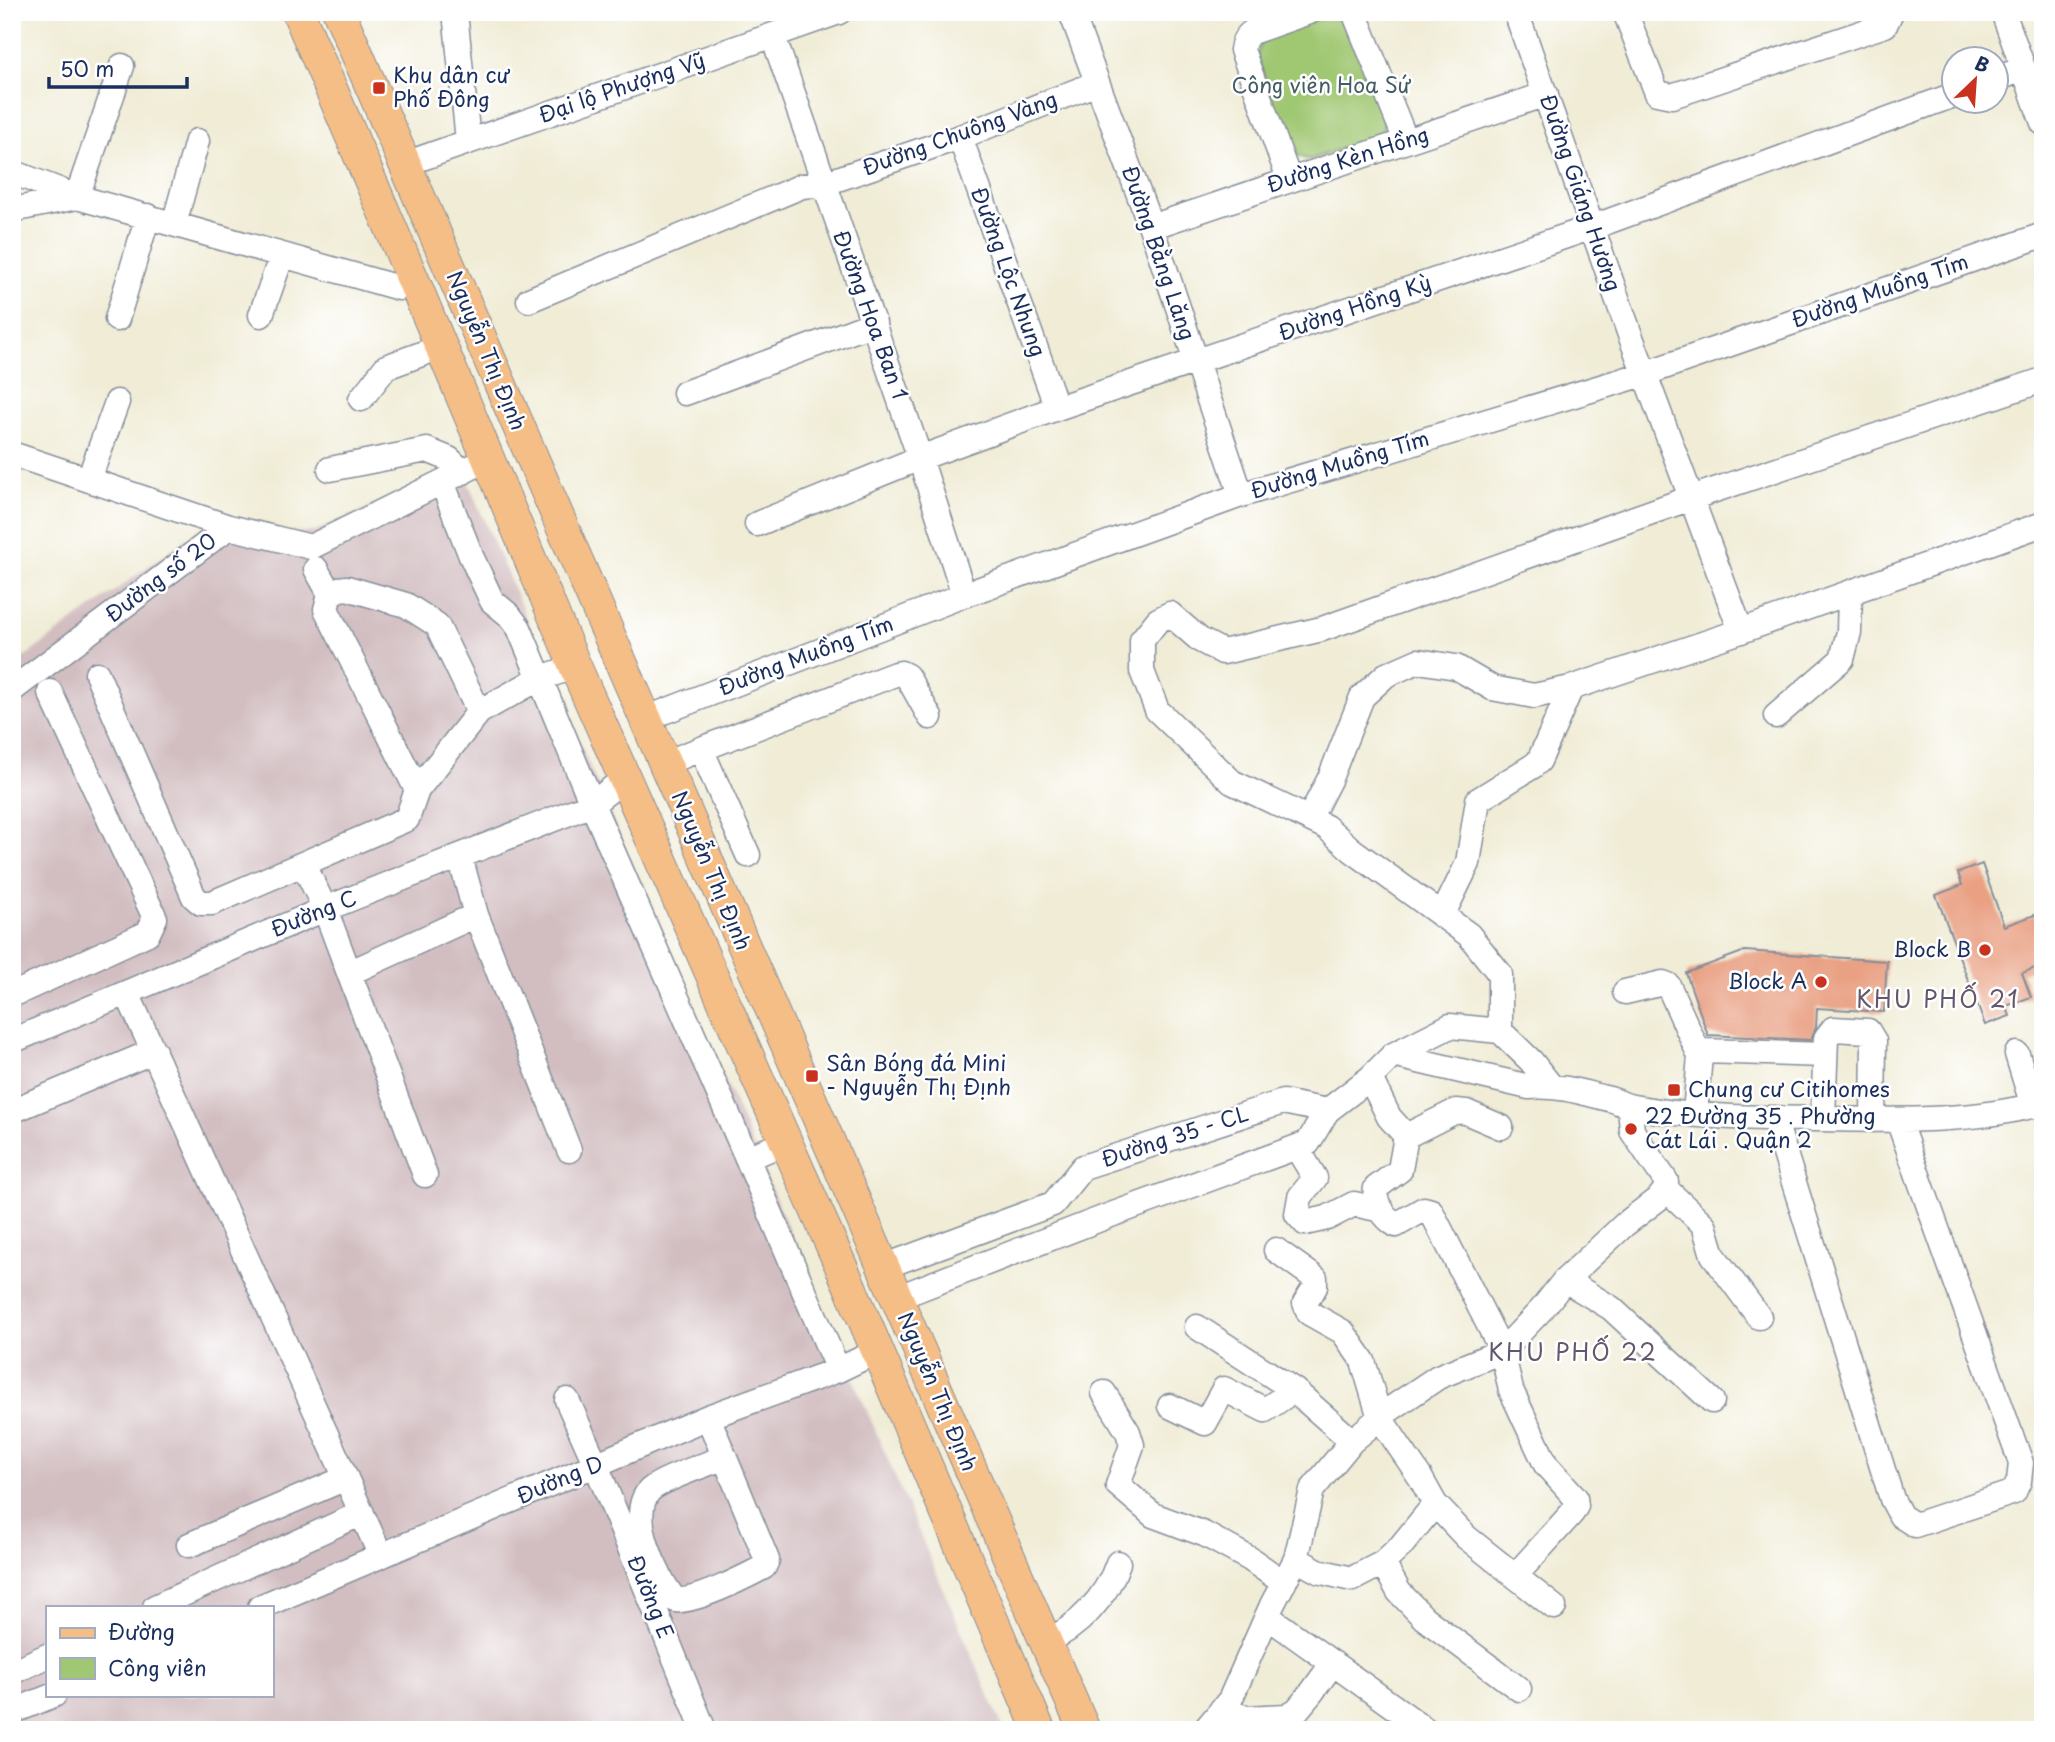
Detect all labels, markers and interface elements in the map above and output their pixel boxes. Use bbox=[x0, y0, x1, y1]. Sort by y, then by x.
street label: Đại lộ Phượng Vỹ bbox=[534, 43, 709, 130]
scale bar bbox=[49, 46, 187, 90]
north arrow bbox=[1940, 46, 2010, 116]
text: B bbox=[1971, 48, 1994, 79]
text: 50 m bbox=[60, 52, 114, 84]
place label: Khu dân cư Phố Đông bbox=[393, 58, 510, 114]
park label: Công viên Hoa Sứ bbox=[1232, 68, 1412, 100]
marker: Khu dân cư Phố Đông bbox=[371, 80, 387, 96]
street label: Đường Chuông Vàng bbox=[857, 82, 1061, 182]
street label: Đường Giáng Hương bbox=[1533, 89, 1631, 295]
street label: Đường Kèn Hồng bbox=[1262, 117, 1433, 199]
street label: Đường Bằng Lăng bbox=[1115, 161, 1205, 344]
street label: Đường Lộc Nhung bbox=[964, 182, 1055, 361]
street label: Đường Hoa Ban 1 bbox=[826, 225, 917, 403]
street label: Đường Muồng Tím bbox=[1787, 244, 1972, 334]
street label: Đường Hồng Kỳ bbox=[1274, 265, 1435, 347]
street label: Nguyễn Thị Định bbox=[440, 266, 536, 435]
street label: Đường Muồng Tím bbox=[1246, 421, 1433, 505]
street label: Đường số 20 bbox=[97, 524, 222, 629]
street label: Đường Muồng Tím bbox=[713, 606, 897, 702]
street label: Nguyễn Thị Định bbox=[665, 786, 761, 955]
street label: Đường C bbox=[266, 880, 361, 944]
place label: Block B bbox=[1893, 932, 1971, 964]
marker: Block B bbox=[1977, 942, 1993, 958]
place label: Block A bbox=[1728, 964, 1807, 996]
marker: Block A bbox=[1813, 974, 1829, 990]
district label: KHU PHỐ 21 bbox=[1856, 981, 2020, 1016]
place label: Sân Bóng đá Mini - Nguyễn Thị Định bbox=[826, 1046, 1011, 1102]
marker: Sân Bóng đá Mini - Nguyễn Thị Định bbox=[804, 1068, 820, 1084]
place label: Chung cư Citihomes bbox=[1688, 1072, 1890, 1104]
marker: Chung cư Citihomes bbox=[1666, 1082, 1682, 1098]
street label: Đường 35 - CL bbox=[1097, 1096, 1252, 1174]
place label: 22 Đường 35 . Phường Cát Lái . Quận 2 bbox=[1645, 1099, 1876, 1155]
marker: 22 Đường 35 . Phường Cát Lái . Quận 2 bbox=[1623, 1121, 1639, 1137]
street label: Nguyễn Thị Định bbox=[891, 1307, 987, 1476]
district label: KHU PHỐ 22 bbox=[1488, 1334, 1658, 1369]
street label: Đường D bbox=[511, 1446, 607, 1511]
street label: Đường E bbox=[621, 1550, 683, 1643]
legend bbox=[46, 1606, 273, 1696]
text: Đường bbox=[108, 1615, 175, 1647]
text: Công viên bbox=[108, 1651, 207, 1683]

